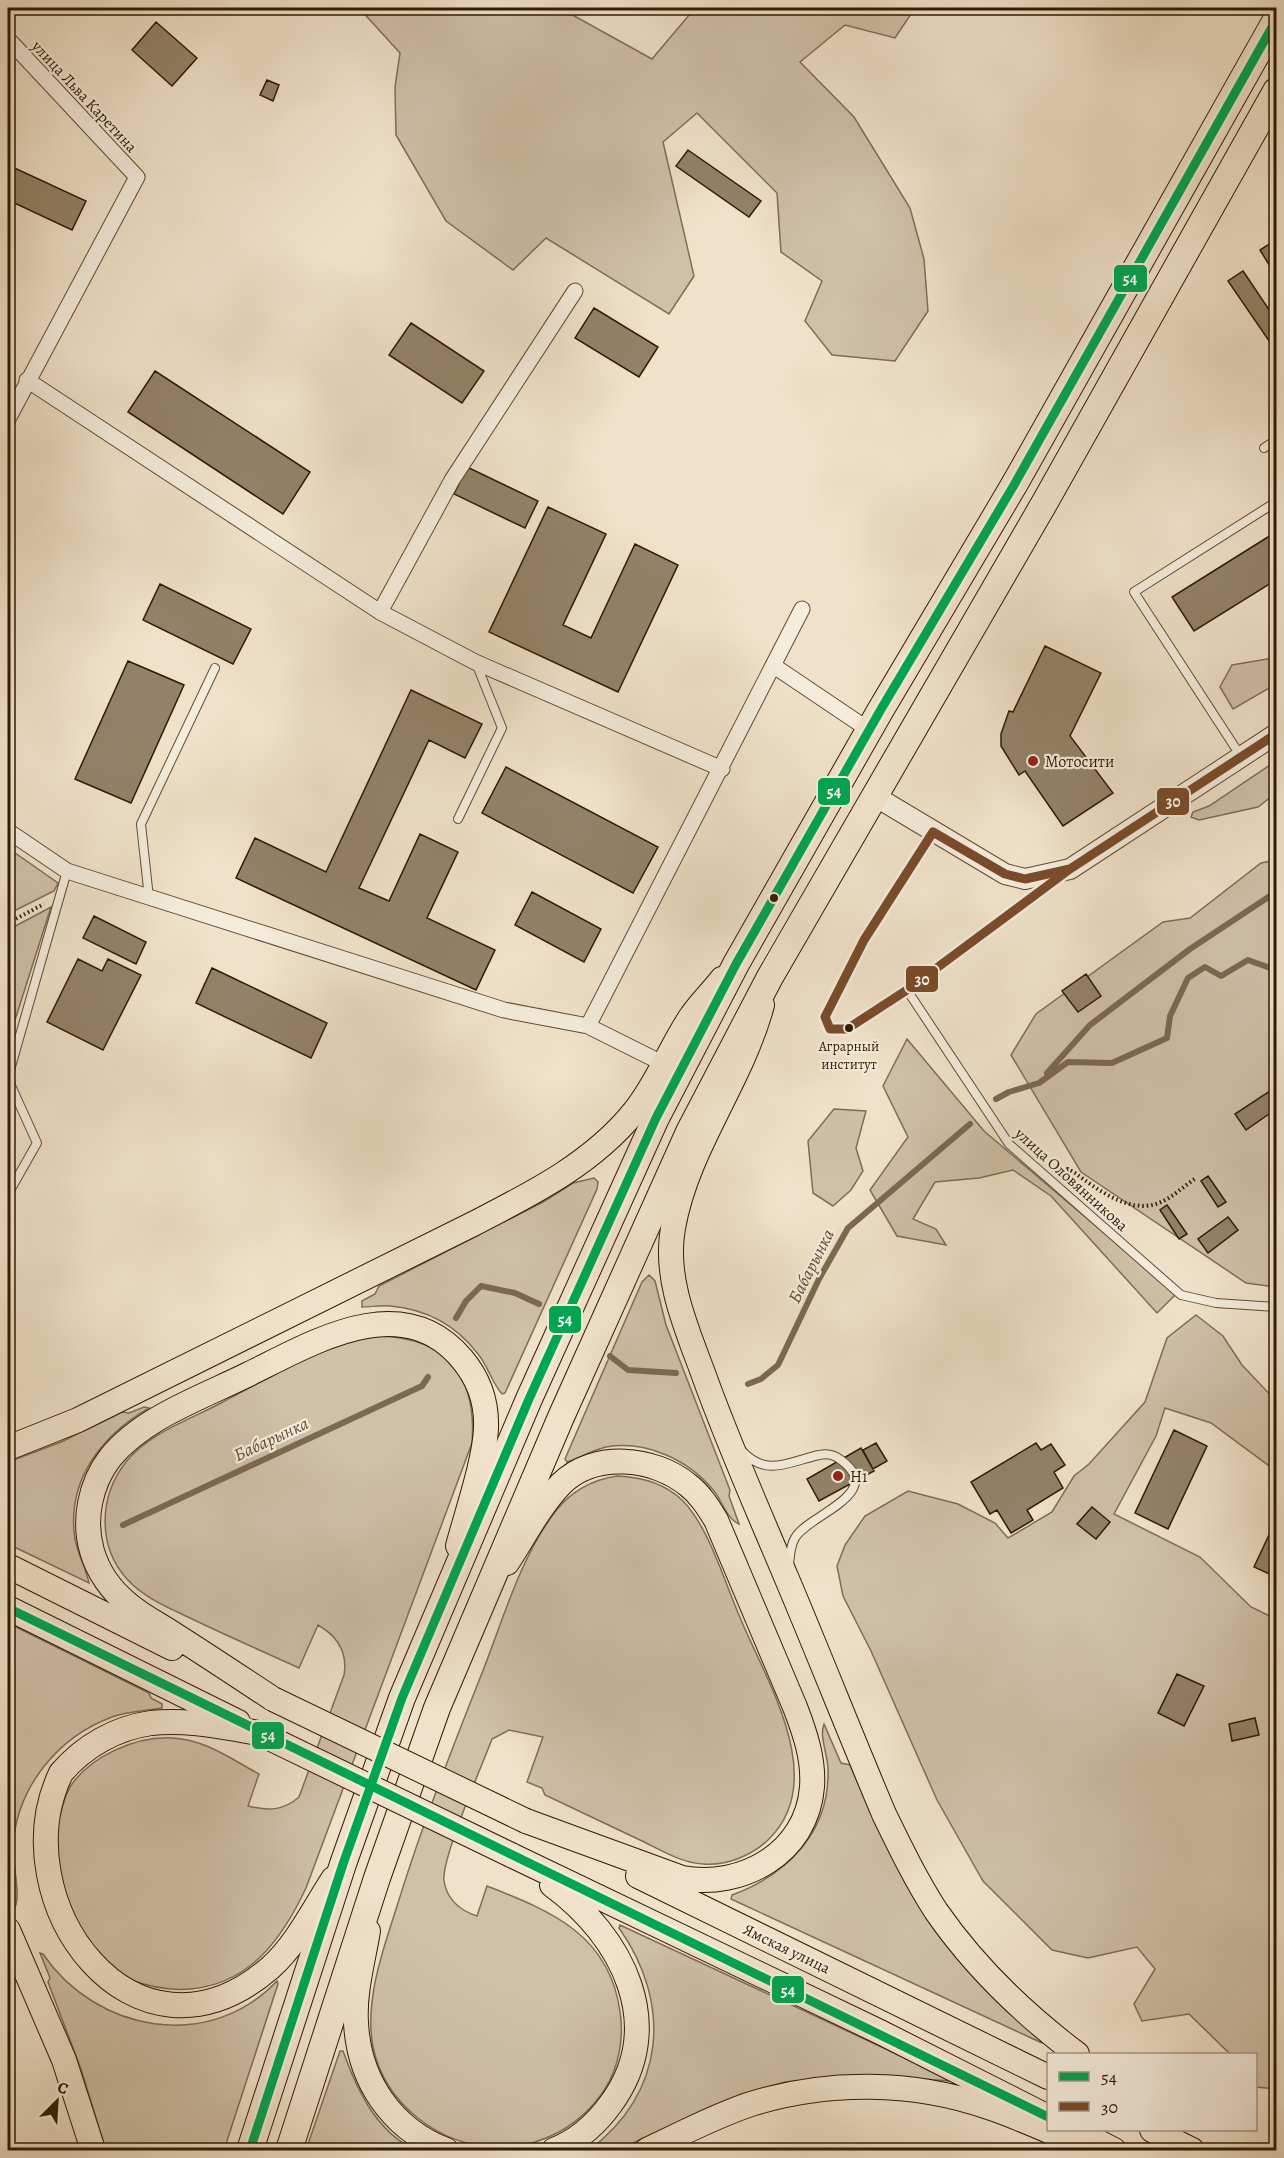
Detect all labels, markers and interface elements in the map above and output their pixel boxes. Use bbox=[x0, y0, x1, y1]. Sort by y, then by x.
street label: улица Льва Каретина bbox=[26, 35, 142, 158]
line badge: 54 bbox=[1113, 264, 1148, 293]
text: 54 bbox=[1123, 268, 1138, 290]
place label: Мотосити bbox=[1045, 751, 1114, 773]
marker: Мотосити bbox=[1026, 754, 1040, 768]
line badge: 54 bbox=[817, 777, 851, 806]
text: 54 bbox=[827, 781, 842, 803]
line badge: 30 bbox=[1156, 787, 1190, 816]
text: 30 bbox=[1166, 791, 1180, 813]
unlabelled marker bbox=[768, 892, 780, 904]
line badge: 30 bbox=[905, 965, 939, 993]
text: 30 bbox=[915, 969, 929, 991]
marker: Аграрный институт bbox=[843, 1022, 855, 1034]
place label: Аграрный институт bbox=[818, 1037, 879, 1074]
street label: улица Оловянникова bbox=[1009, 1122, 1133, 1237]
water label: Бабарынка bbox=[782, 1225, 840, 1307]
line badge: 54 bbox=[548, 1305, 582, 1334]
text: 54 bbox=[558, 1309, 573, 1331]
water label: Бабарынка bbox=[230, 1411, 312, 1467]
place label: Н1 bbox=[850, 1466, 868, 1488]
marker: Н1 bbox=[831, 1469, 845, 1483]
line badge: 54 bbox=[251, 1721, 285, 1750]
text: 54 bbox=[261, 1725, 276, 1747]
street label: Ямская улица bbox=[739, 1918, 834, 1980]
line badge: 54 bbox=[771, 1975, 805, 2004]
text: 54 bbox=[781, 1980, 796, 2002]
legend bbox=[1047, 2053, 1257, 2131]
text: 54 bbox=[1101, 2065, 1117, 2089]
north arrow bbox=[27, 2071, 87, 2131]
text: С bbox=[54, 2076, 72, 2100]
text: 30 bbox=[1101, 2095, 1118, 2119]

